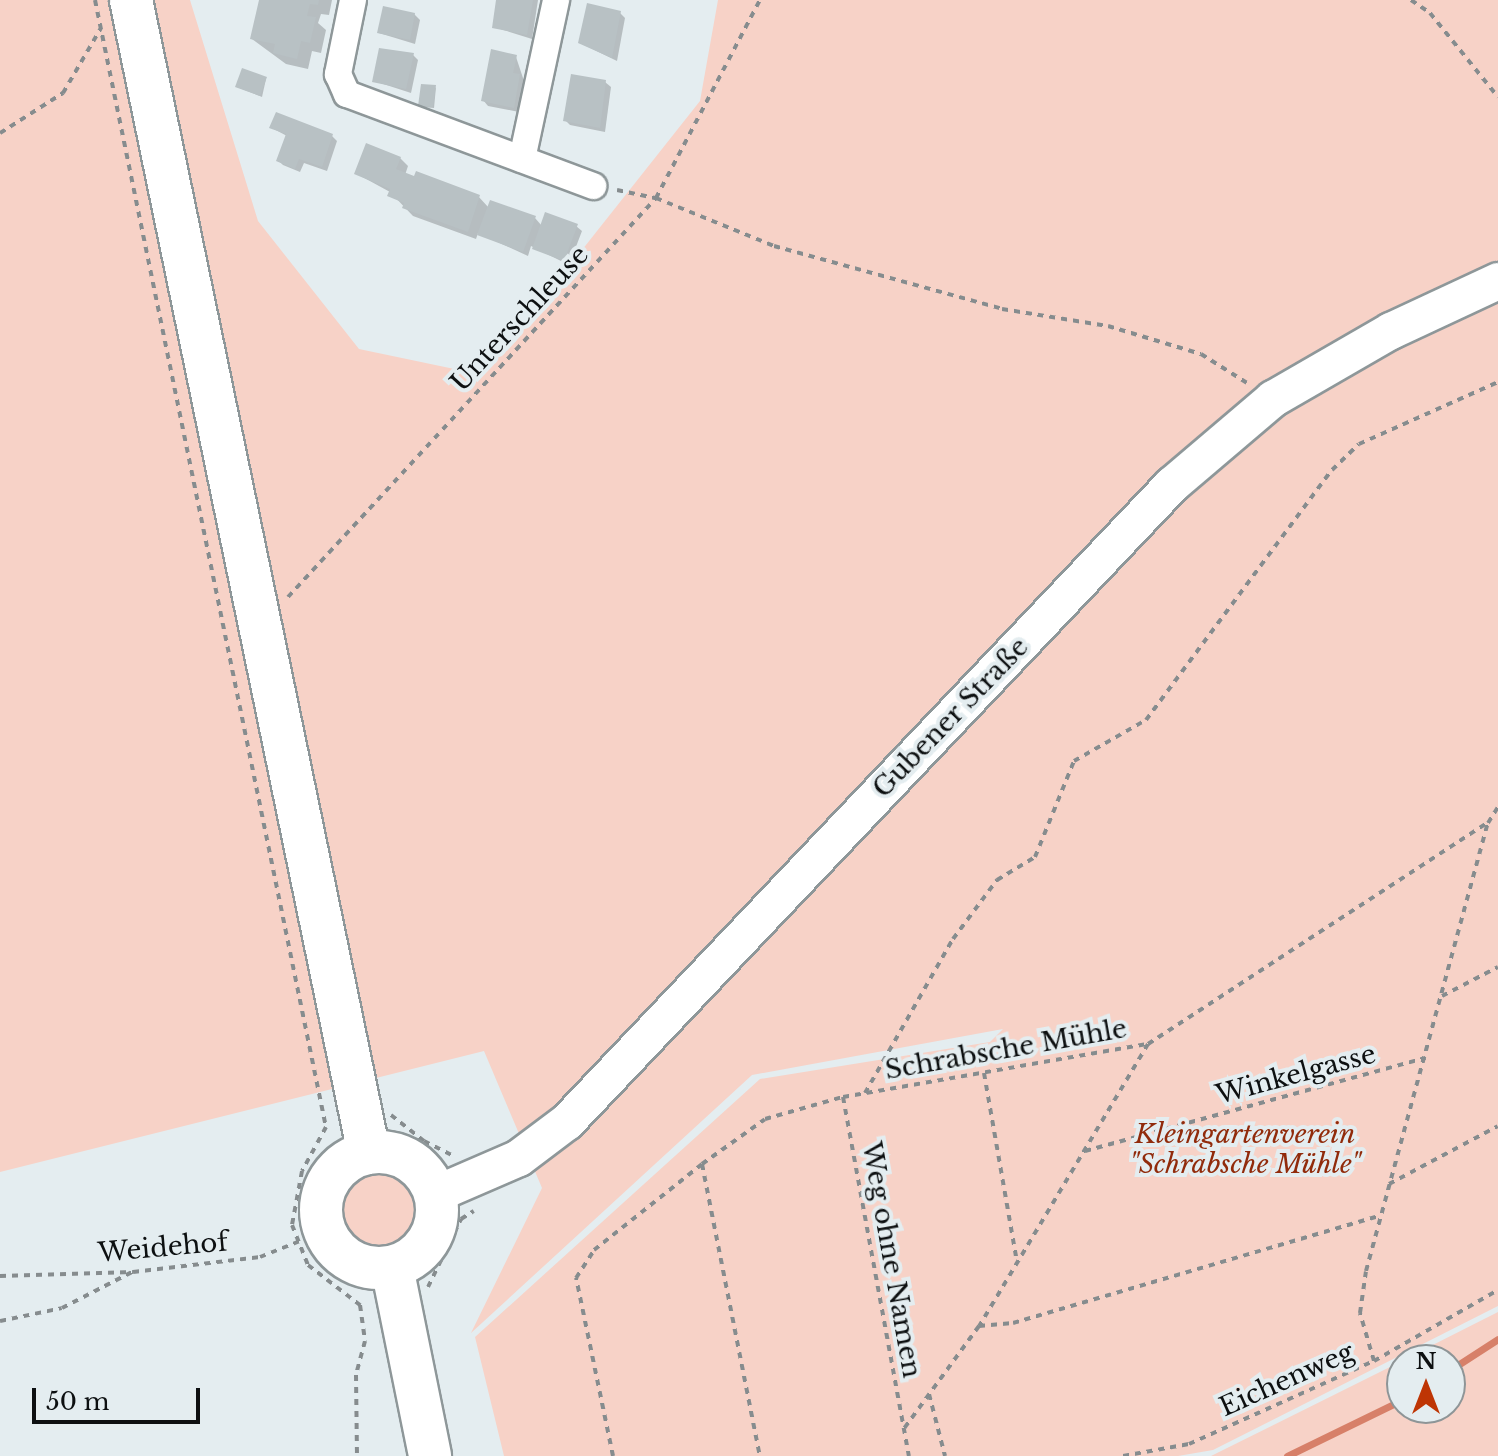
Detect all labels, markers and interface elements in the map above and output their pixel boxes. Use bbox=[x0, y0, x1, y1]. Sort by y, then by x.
street label: Unterschleuse bbox=[445, 240, 595, 398]
street label: Gubener Straße bbox=[867, 631, 1035, 805]
street label: Schrabsche Mühle bbox=[883, 1013, 1129, 1087]
street label: Winkelgasse bbox=[1213, 1039, 1379, 1111]
park label: Kleingartenverein "Schrabsche Mühle" bbox=[1129, 1119, 1361, 1180]
street label: Weg ohne Namen bbox=[855, 1139, 927, 1381]
street label: Weidehof bbox=[97, 1227, 229, 1269]
street label: Eichenweg bbox=[1215, 1336, 1359, 1424]
north arrow bbox=[1386, 1344, 1466, 1424]
text: N bbox=[1416, 1348, 1436, 1375]
scale bar bbox=[36, 1372, 204, 1422]
text: 50 m bbox=[46, 1387, 109, 1416]

